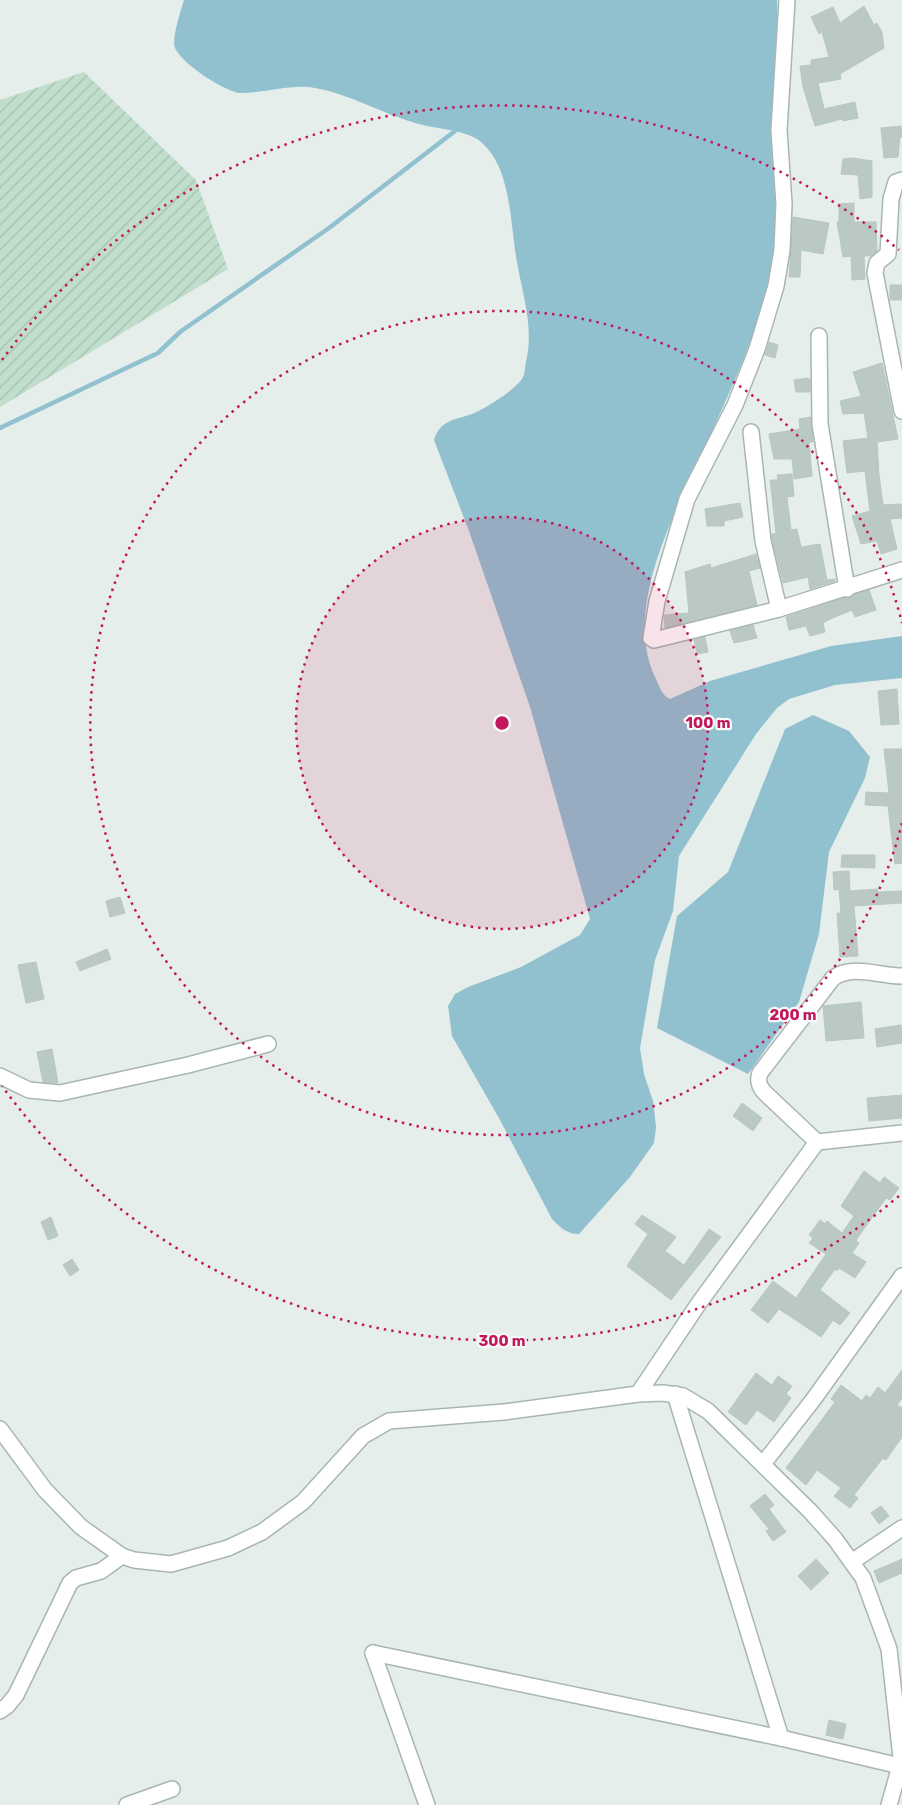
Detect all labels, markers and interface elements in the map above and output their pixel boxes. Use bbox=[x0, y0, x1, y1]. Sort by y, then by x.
centre of rings bbox=[493, 714, 511, 732]
text: 100 m bbox=[686, 714, 730, 732]
text: 200 m bbox=[769, 1006, 817, 1024]
text: 300 m bbox=[478, 1332, 526, 1350]

